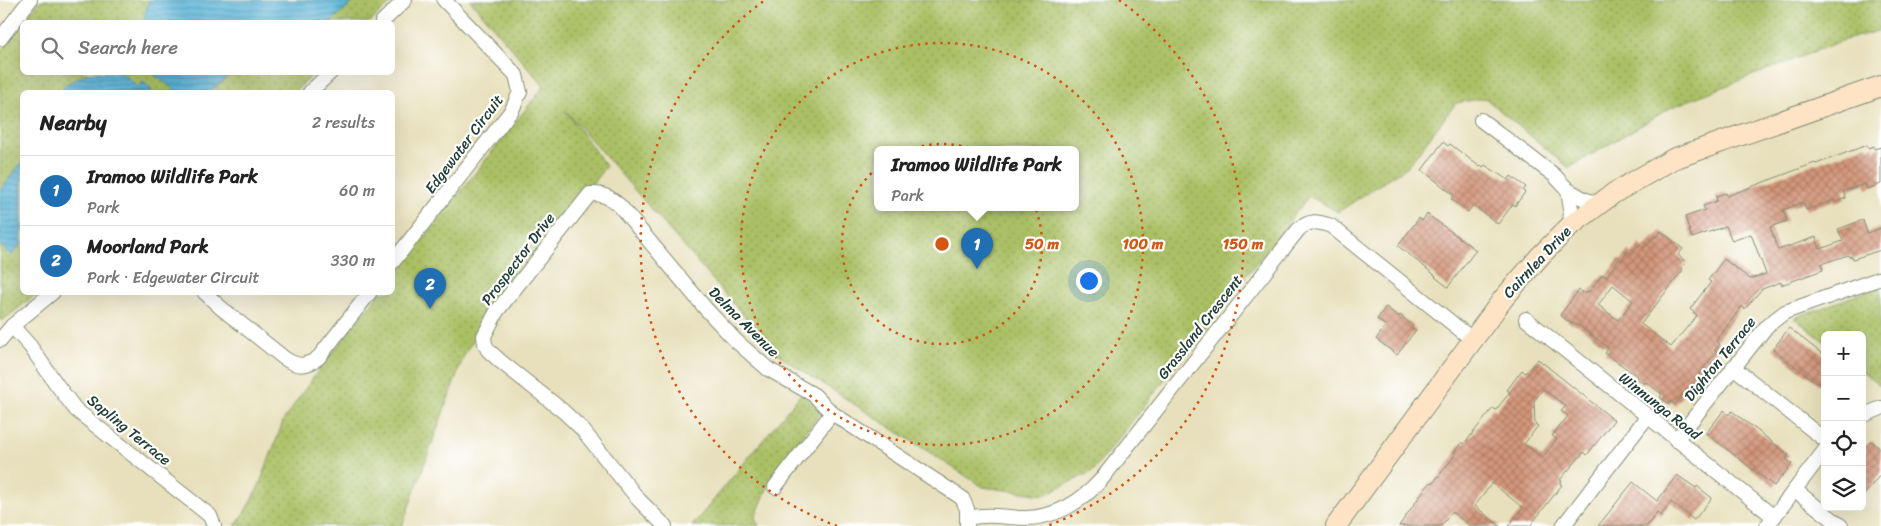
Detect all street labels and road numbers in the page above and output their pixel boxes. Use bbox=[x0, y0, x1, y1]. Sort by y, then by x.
street label: Edgewater Circuit bbox=[418, 88, 510, 199]
street label: Prospector Drive bbox=[474, 207, 562, 311]
street label: Cairnlea Drive bbox=[1496, 220, 1578, 304]
street label: Grassland Crescent bbox=[1151, 269, 1250, 385]
street label: Delma Avenue bbox=[702, 280, 786, 364]
street label: Dighton Terrace bbox=[1677, 310, 1763, 407]
street label: Winnunga Road bbox=[1613, 365, 1708, 447]
street label: Sapling Terrace bbox=[81, 388, 177, 472]

